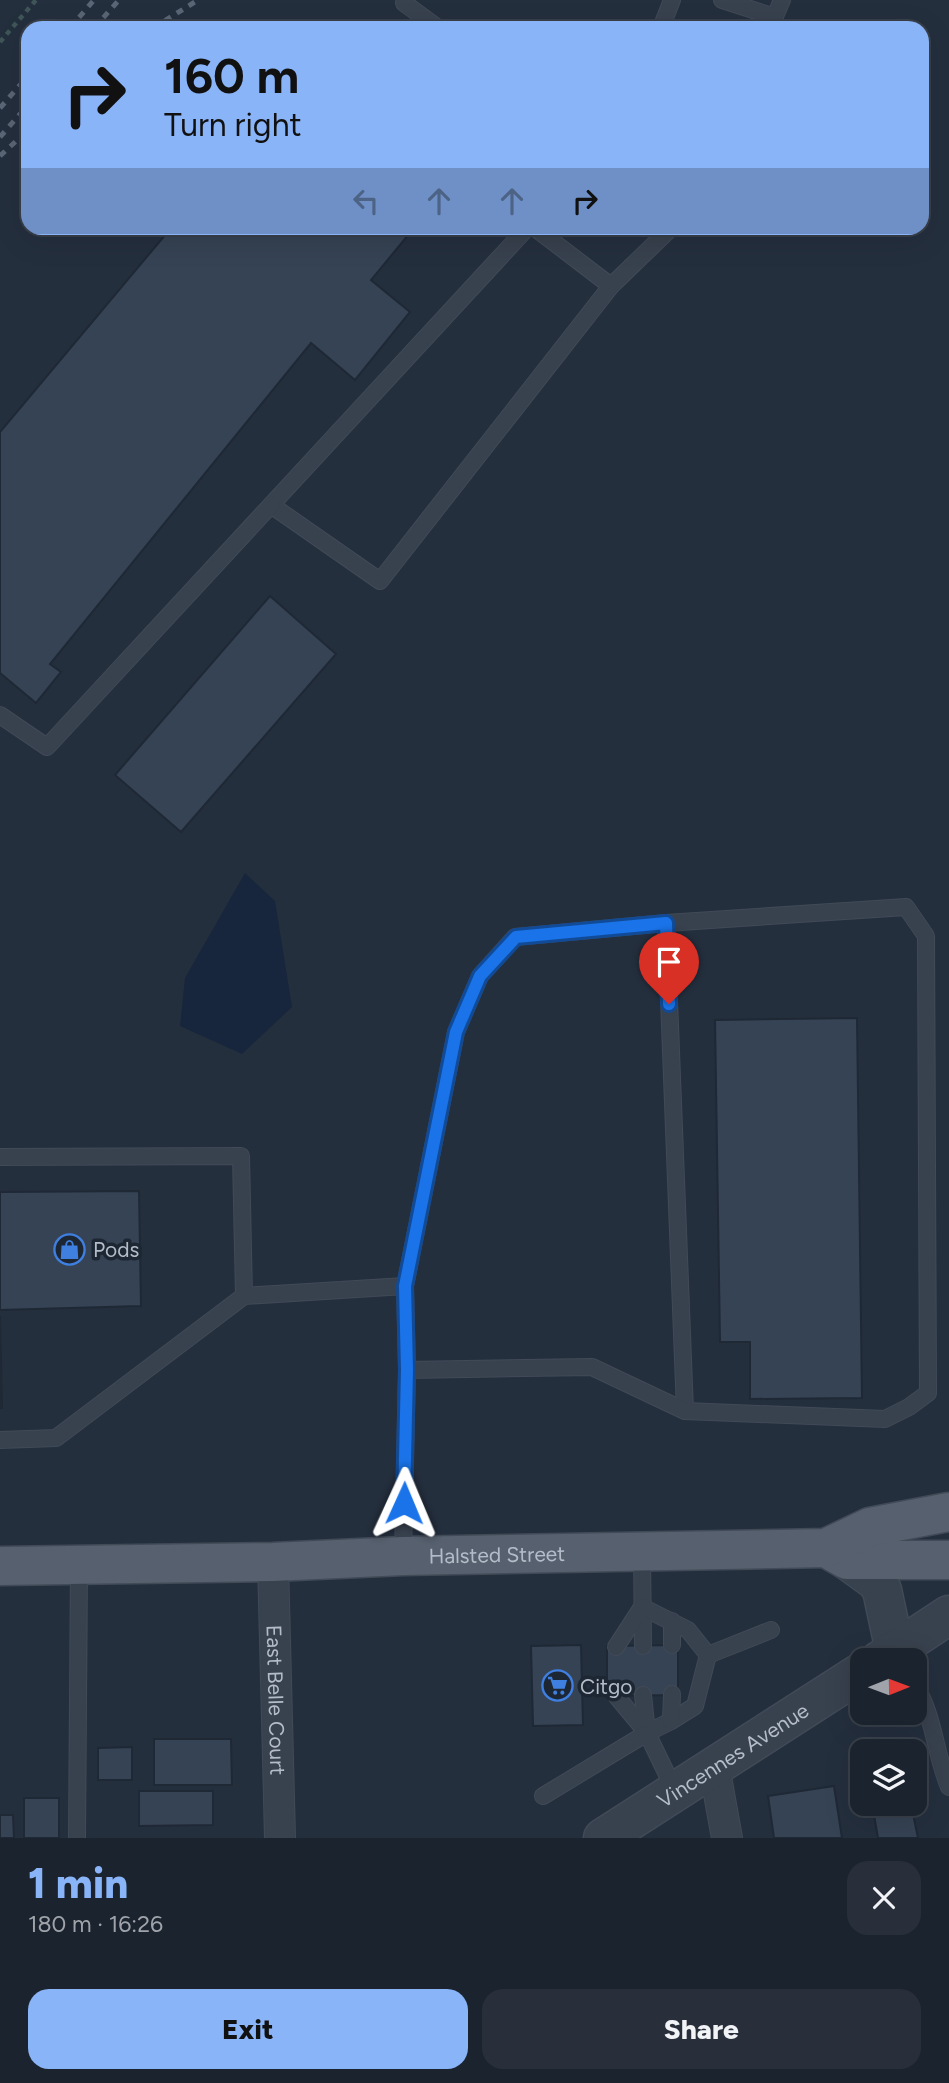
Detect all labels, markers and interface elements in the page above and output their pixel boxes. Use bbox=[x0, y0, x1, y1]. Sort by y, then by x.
text: 160 m bbox=[164, 46, 299, 105]
icon: right bbox=[49, 49, 140, 140]
text: Turn right bbox=[164, 106, 302, 144]
icon: left bbox=[347, 182, 385, 220]
icon: ahead bbox=[420, 182, 458, 220]
icon: ahead bbox=[493, 182, 531, 220]
icon: right bbox=[566, 182, 604, 220]
pin bbox=[639, 932, 699, 1004]
icon: arrive bbox=[650, 943, 688, 981]
shop icon: Pods bbox=[53, 1232, 87, 1266]
place label: Pods bbox=[93, 1237, 139, 1262]
position arrow bbox=[367, 1466, 441, 1540]
street label: Halsted Street bbox=[428, 1540, 565, 1568]
street label: East Belle Court bbox=[262, 1624, 291, 1776]
north arrow bbox=[850, 1648, 928, 1726]
map controls bbox=[850, 1648, 927, 1816]
supermarket icon: Citgo bbox=[540, 1669, 574, 1703]
place label: Citgo bbox=[580, 1674, 632, 1699]
street label: Vincennes Avenue bbox=[652, 1697, 813, 1813]
button: layers bbox=[850, 1739, 927, 1816]
text: 1 min bbox=[28, 1858, 128, 1909]
button: close bbox=[847, 1861, 921, 1935]
text: 180 m · 16:26 bbox=[28, 1910, 163, 1938]
button: Exit bbox=[28, 1989, 468, 2069]
button: Share bbox=[482, 1989, 921, 2069]

